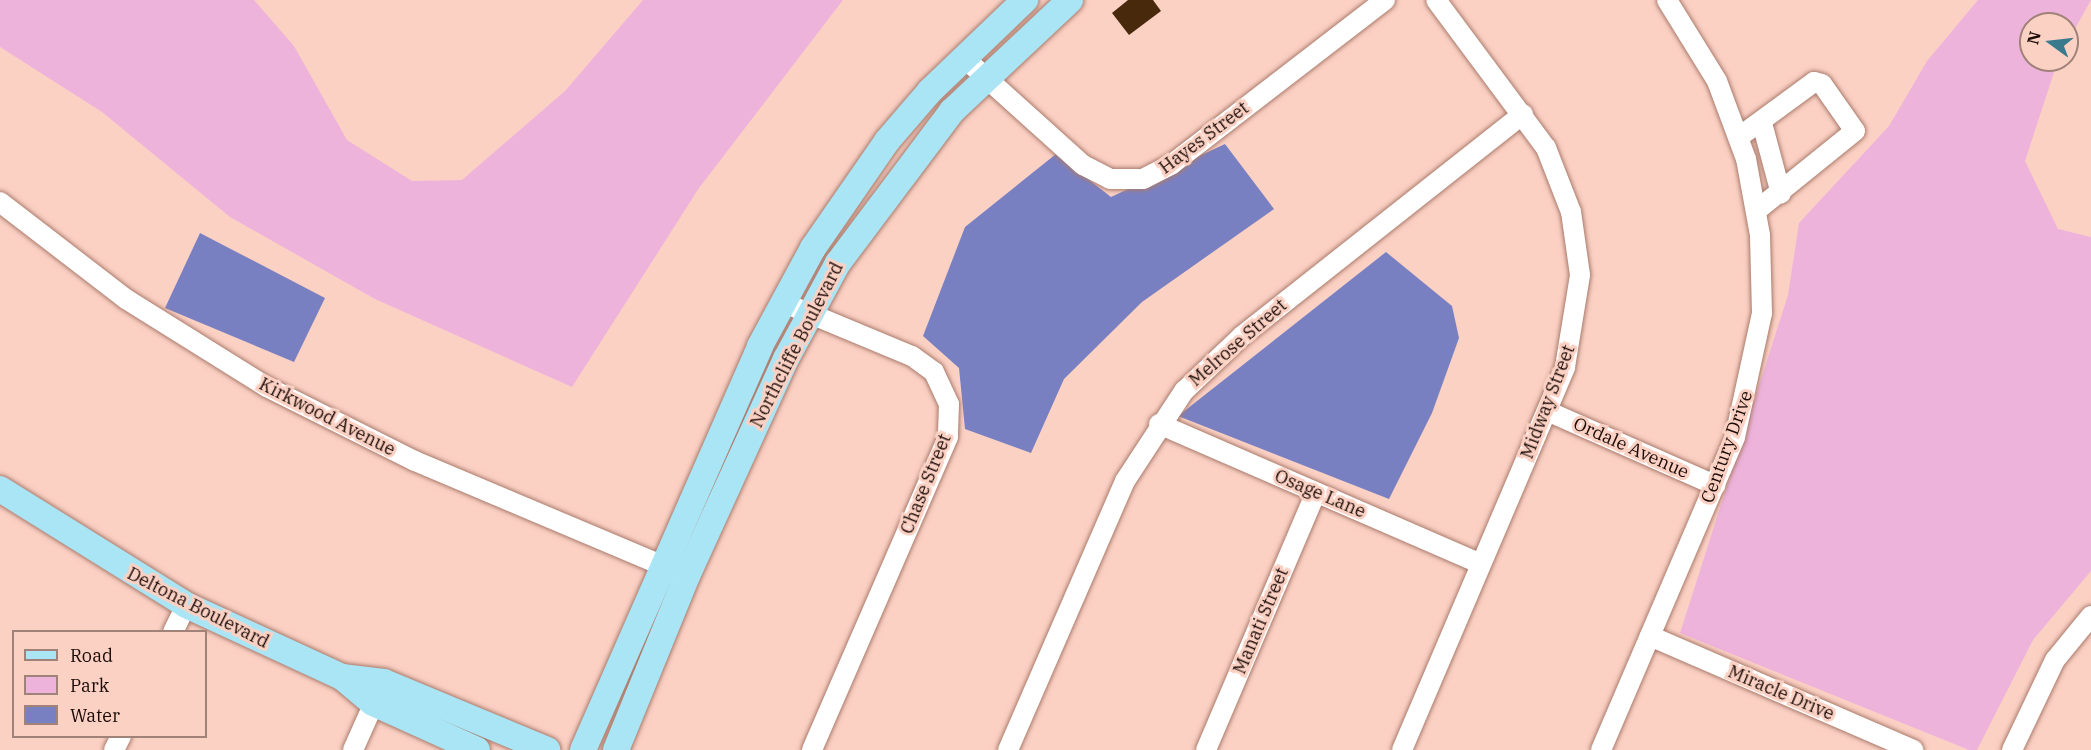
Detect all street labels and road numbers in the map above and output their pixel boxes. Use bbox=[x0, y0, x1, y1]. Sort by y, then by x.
street label: Hayes Street bbox=[1155, 97, 1253, 179]
street label: Northcliffe Boulevard bbox=[746, 259, 848, 431]
street label: Melrose Street bbox=[1185, 295, 1291, 391]
street label: Midway Street bbox=[1516, 342, 1580, 462]
street label: Kirkwood Avenue bbox=[255, 373, 399, 461]
street label: Century Drive bbox=[1697, 388, 1757, 506]
street label: Ordale Avenue bbox=[1570, 413, 1692, 483]
street label: Chase Street bbox=[896, 431, 956, 537]
street label: Osage Lane bbox=[1271, 465, 1369, 523]
street label: Deltona Boulevard bbox=[123, 563, 273, 653]
street label: Manati Street bbox=[1229, 565, 1293, 677]
street label: Miracle Drive bbox=[1725, 661, 1837, 725]

